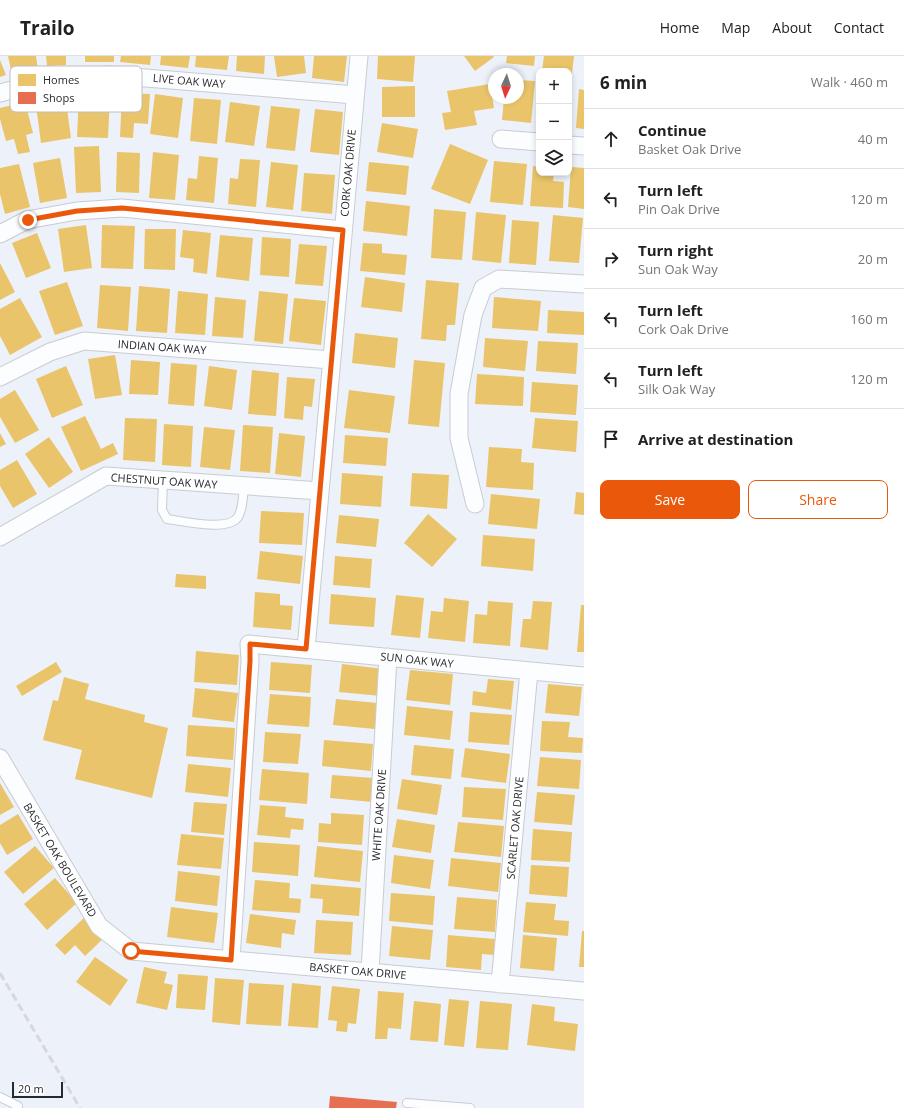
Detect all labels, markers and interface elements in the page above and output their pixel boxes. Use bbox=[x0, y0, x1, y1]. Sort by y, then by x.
text: Trailo bbox=[20, 15, 74, 41]
text: Home bbox=[660, 18, 699, 37]
text: Map bbox=[721, 18, 750, 37]
text: About bbox=[772, 18, 812, 37]
text: Contact bbox=[834, 18, 884, 37]
legend bbox=[10, 66, 142, 112]
north arrow bbox=[488, 68, 524, 104]
map controls bbox=[536, 68, 572, 176]
button: + bbox=[536, 68, 572, 104]
street label: LIVE OAK WAY bbox=[152, 70, 227, 91]
text: 6 min bbox=[600, 71, 647, 94]
text: Homes bbox=[43, 72, 79, 87]
text: Walk · 460 m bbox=[811, 73, 888, 91]
text: Shops bbox=[43, 90, 74, 105]
button: − bbox=[536, 104, 572, 140]
text: Continue bbox=[638, 120, 706, 140]
icon: ahead bbox=[600, 128, 622, 150]
street label: CORK OAK DRIVE bbox=[336, 129, 359, 217]
text: 40 m bbox=[858, 130, 888, 148]
button: layers bbox=[536, 140, 572, 176]
text: Basket Oak Drive bbox=[638, 140, 741, 158]
text: Turn left bbox=[638, 180, 703, 200]
icon: left bbox=[600, 188, 622, 210]
text: 120 m bbox=[850, 190, 888, 208]
text: Pin Oak Drive bbox=[638, 200, 720, 218]
route end bbox=[19, 211, 37, 229]
text: Turn right bbox=[638, 240, 713, 260]
icon: right bbox=[600, 248, 622, 270]
text: 20 m bbox=[858, 250, 888, 268]
text: Sun Oak Way bbox=[638, 260, 718, 278]
text: Turn left bbox=[638, 300, 703, 320]
icon: left bbox=[600, 308, 622, 330]
text: 160 m bbox=[850, 310, 888, 328]
text: Cork Oak Drive bbox=[638, 320, 729, 338]
street label: INDIAN OAK WAY bbox=[117, 336, 208, 357]
text: Turn left bbox=[638, 360, 703, 380]
icon: left bbox=[600, 368, 622, 390]
text: 120 m bbox=[850, 370, 888, 388]
text: Silk Oak Way bbox=[638, 380, 715, 398]
icon: arrive bbox=[600, 428, 622, 450]
text: Arrive at destination bbox=[638, 429, 793, 449]
street label: CHESTNUT OAK WAY bbox=[110, 469, 219, 492]
button: Save bbox=[600, 480, 740, 519]
button: Share bbox=[748, 480, 888, 519]
street label: SUN OAK WAY bbox=[380, 648, 455, 671]
street label: WHITE OAK DRIVE bbox=[368, 769, 389, 861]
street label: SCARLET OAK DRIVE bbox=[503, 776, 526, 880]
street label: BASKET OAK BOULEVARD bbox=[20, 800, 101, 920]
route start bbox=[122, 942, 140, 960]
street label: BASKET OAK DRIVE bbox=[309, 959, 407, 982]
scale bar bbox=[12, 1080, 63, 1099]
text: 20 m bbox=[18, 1081, 44, 1096]

